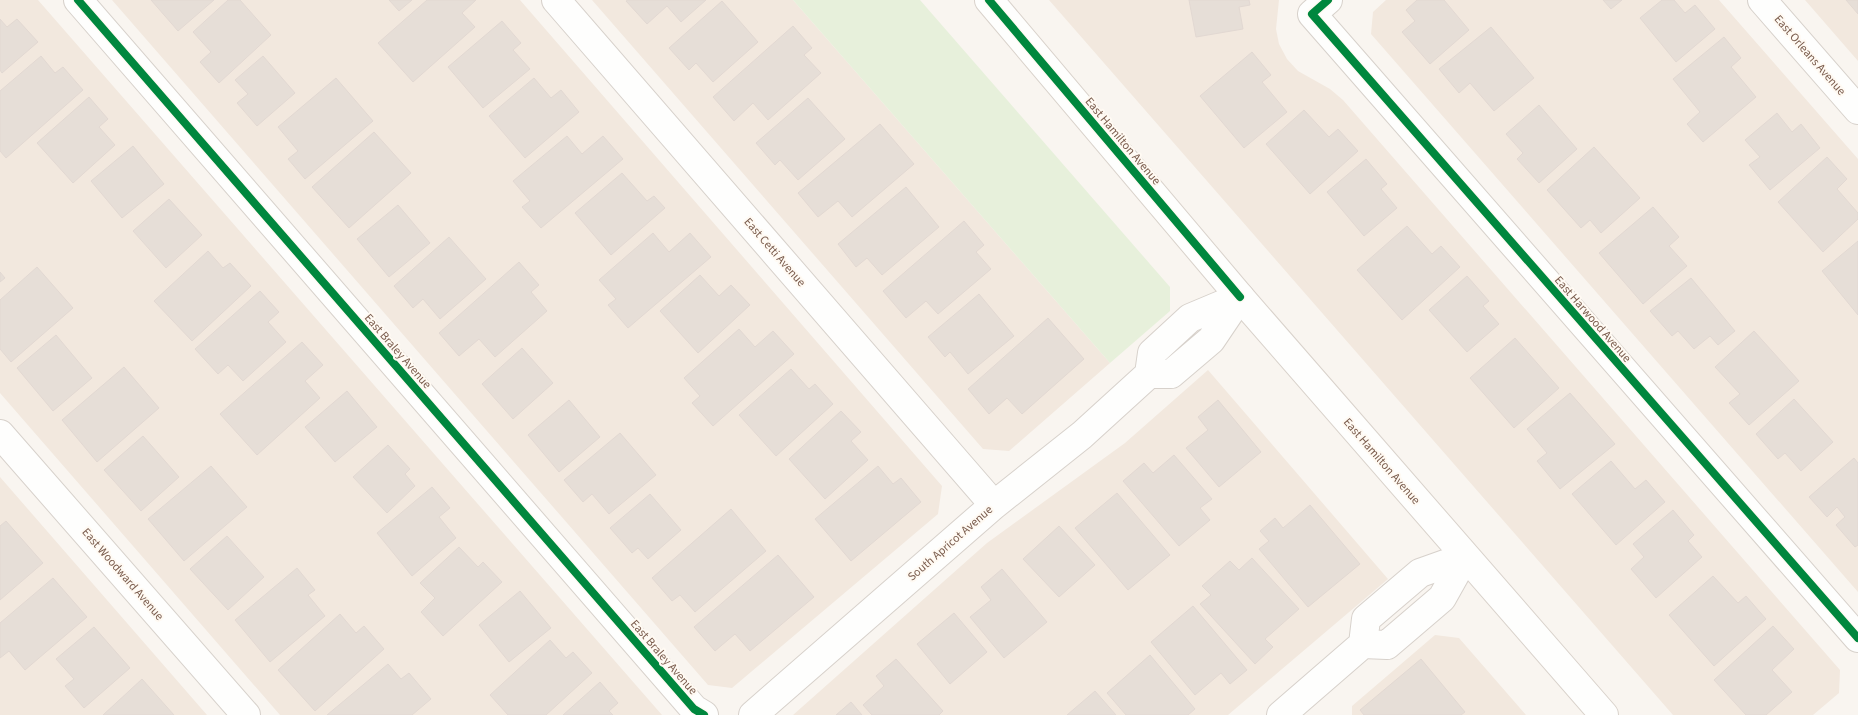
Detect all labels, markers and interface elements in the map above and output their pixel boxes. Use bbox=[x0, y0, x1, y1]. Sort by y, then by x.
street label: East Orleans Avenue bbox=[1770, 11, 1849, 99]
street label: East Hamilton Avenue bbox=[1081, 94, 1164, 189]
street label: East Cetti Avenue bbox=[740, 214, 809, 291]
street label: East Harwood Avenue bbox=[1550, 272, 1635, 366]
street label: East Braley Avenue bbox=[360, 310, 435, 393]
street label: East Hamilton Avenue bbox=[1339, 414, 1424, 508]
street label: South Apricot Avenue bbox=[904, 502, 997, 585]
street label: East Woodward Avenue bbox=[78, 524, 168, 624]
street label: East Braley Avenue bbox=[626, 616, 701, 699]

